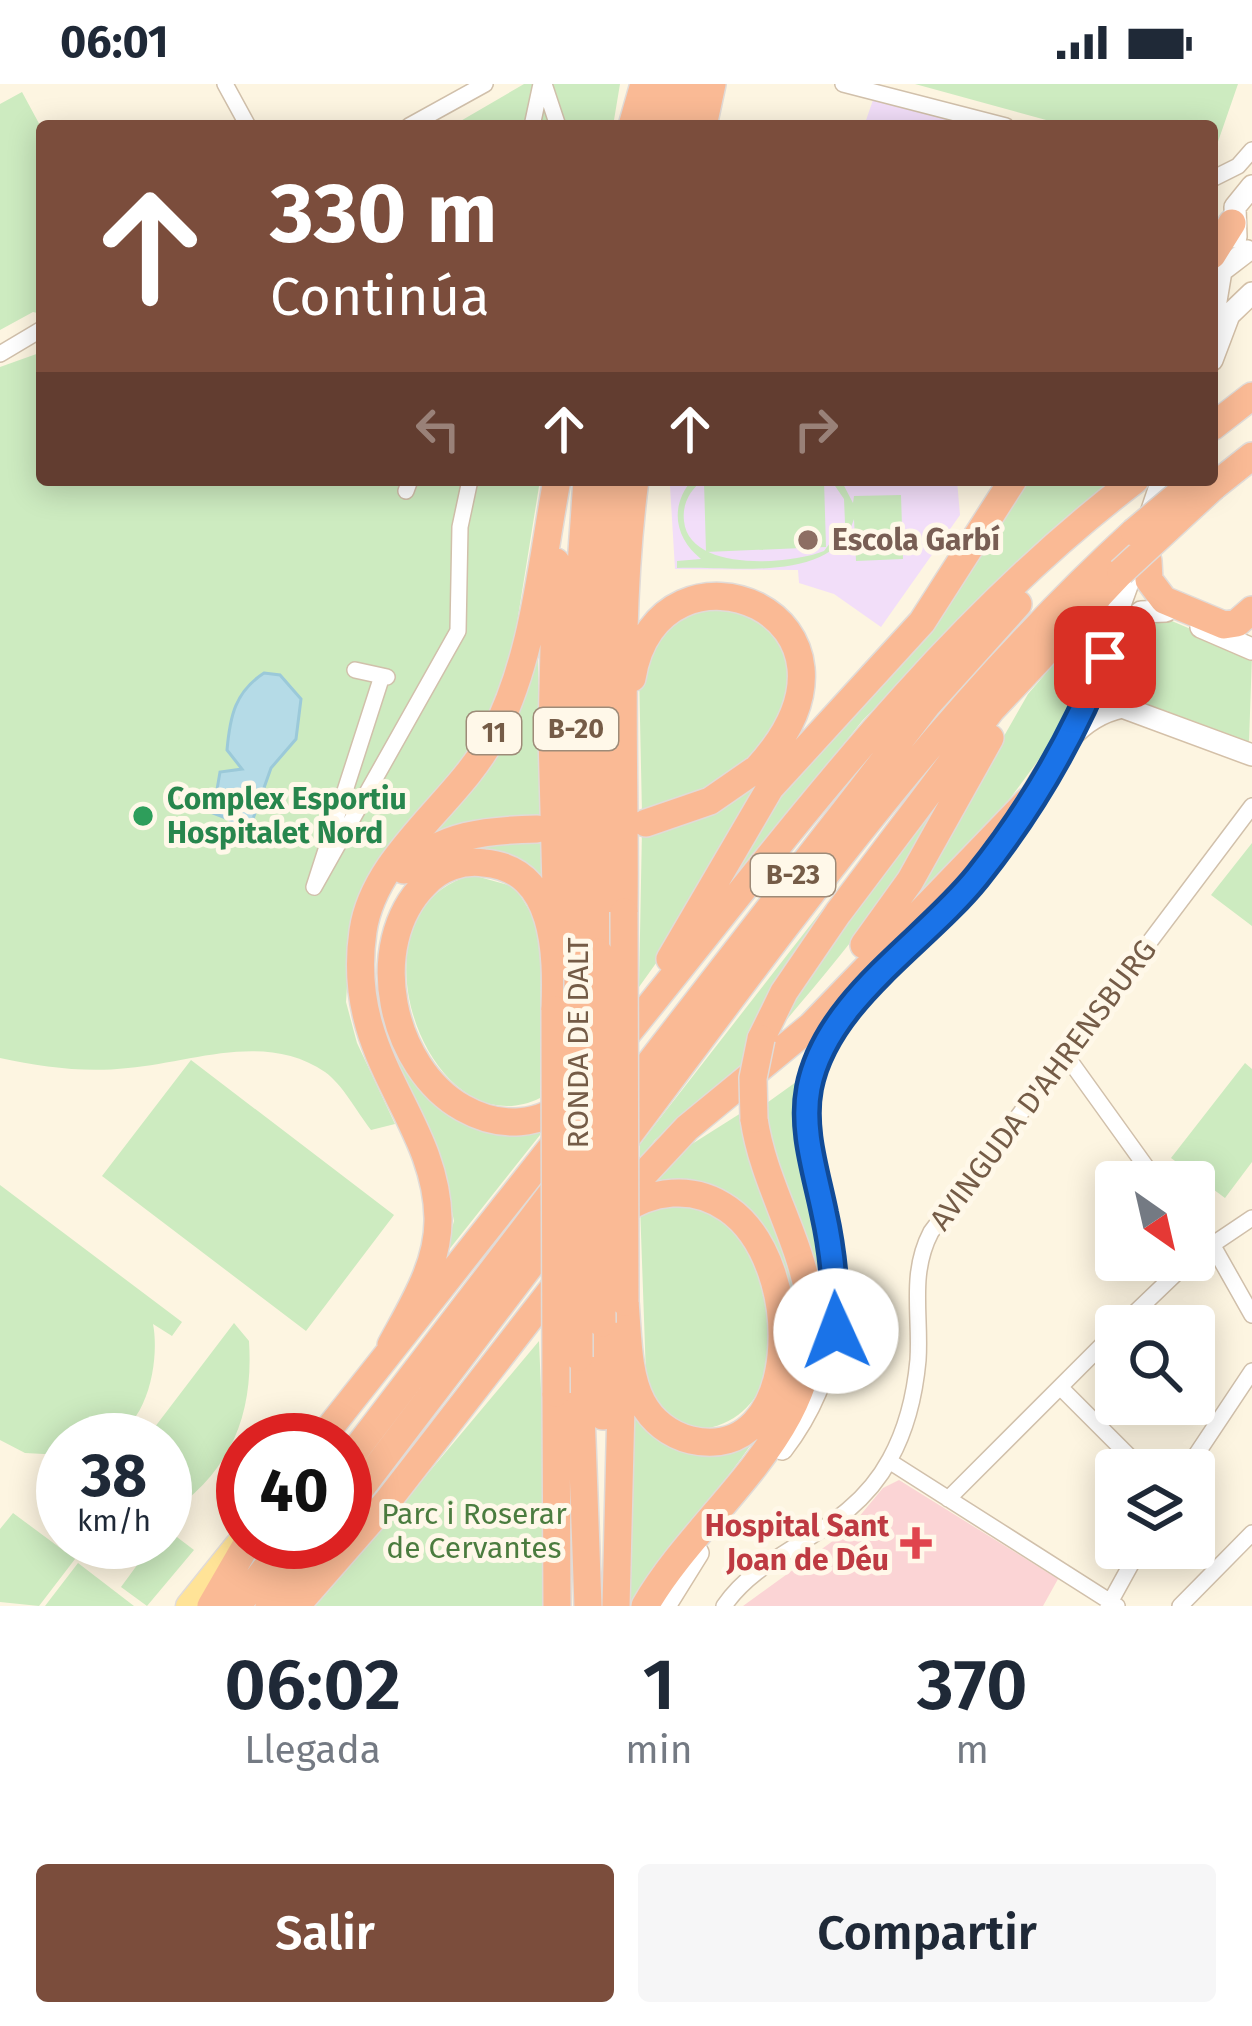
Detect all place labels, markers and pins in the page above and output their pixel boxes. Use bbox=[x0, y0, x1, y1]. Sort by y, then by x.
place label: Escola Garbí bbox=[832, 522, 1000, 558]
marker: Escola Garbí bbox=[795, 527, 821, 553]
pin bbox=[1054, 606, 1156, 708]
place label: Complex Esportiu Hospitalet Nord bbox=[167, 781, 407, 851]
marker: Complex Esportiu Hospitalet Nord bbox=[130, 803, 156, 829]
place label: Hospital Sant Joan de Déu bbox=[705, 1508, 889, 1578]
marker: Hospital Sant Joan de Déu bbox=[900, 1527, 932, 1559]

